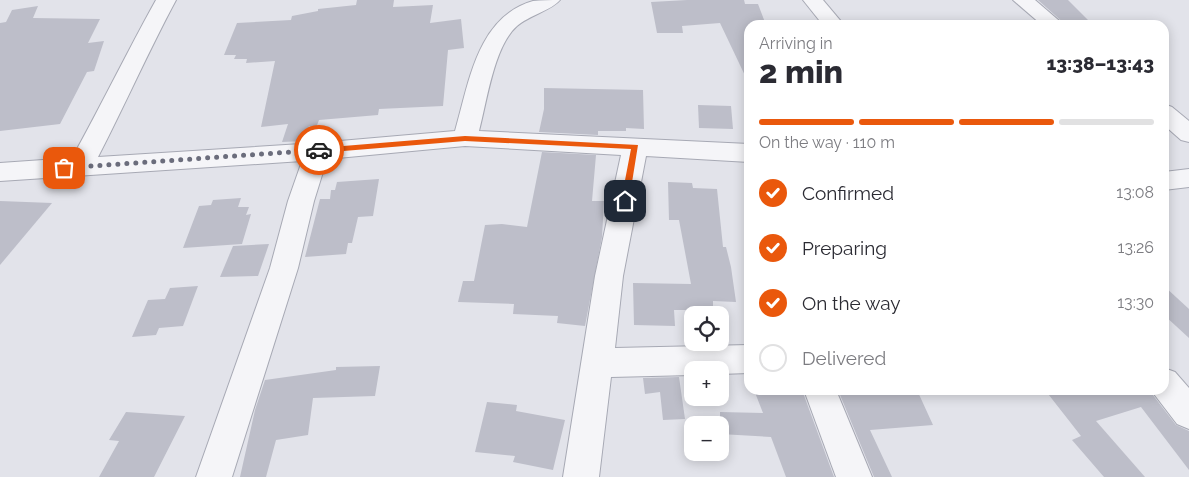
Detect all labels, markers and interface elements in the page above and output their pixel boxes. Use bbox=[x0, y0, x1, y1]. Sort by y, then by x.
text: Arriving in bbox=[759, 34, 833, 53]
text: 13:38–13:43 bbox=[1046, 52, 1154, 74]
text: 2 min bbox=[759, 53, 843, 90]
courier bbox=[294, 125, 344, 175]
text: On the way · 110 m bbox=[759, 133, 895, 152]
icon: car bbox=[305, 136, 333, 164]
pin bbox=[43, 147, 85, 189]
icon: bag bbox=[50, 154, 78, 182]
icon: check bbox=[759, 179, 787, 207]
pin bbox=[604, 180, 646, 222]
text: Confirmed bbox=[802, 182, 894, 204]
text: 13:08 bbox=[1116, 183, 1154, 202]
icon: home bbox=[611, 187, 639, 215]
icon: check bbox=[759, 234, 787, 262]
text: Preparing bbox=[802, 237, 887, 259]
text: 13:26 bbox=[1118, 238, 1154, 257]
icon: check bbox=[759, 289, 787, 317]
text: On the way bbox=[802, 292, 901, 314]
text: 13:30 bbox=[1117, 293, 1154, 312]
map controls bbox=[684, 306, 729, 461]
button: locate bbox=[684, 306, 729, 351]
text: Delivered bbox=[802, 347, 886, 369]
button: + bbox=[684, 361, 729, 406]
button: − bbox=[684, 416, 729, 461]

